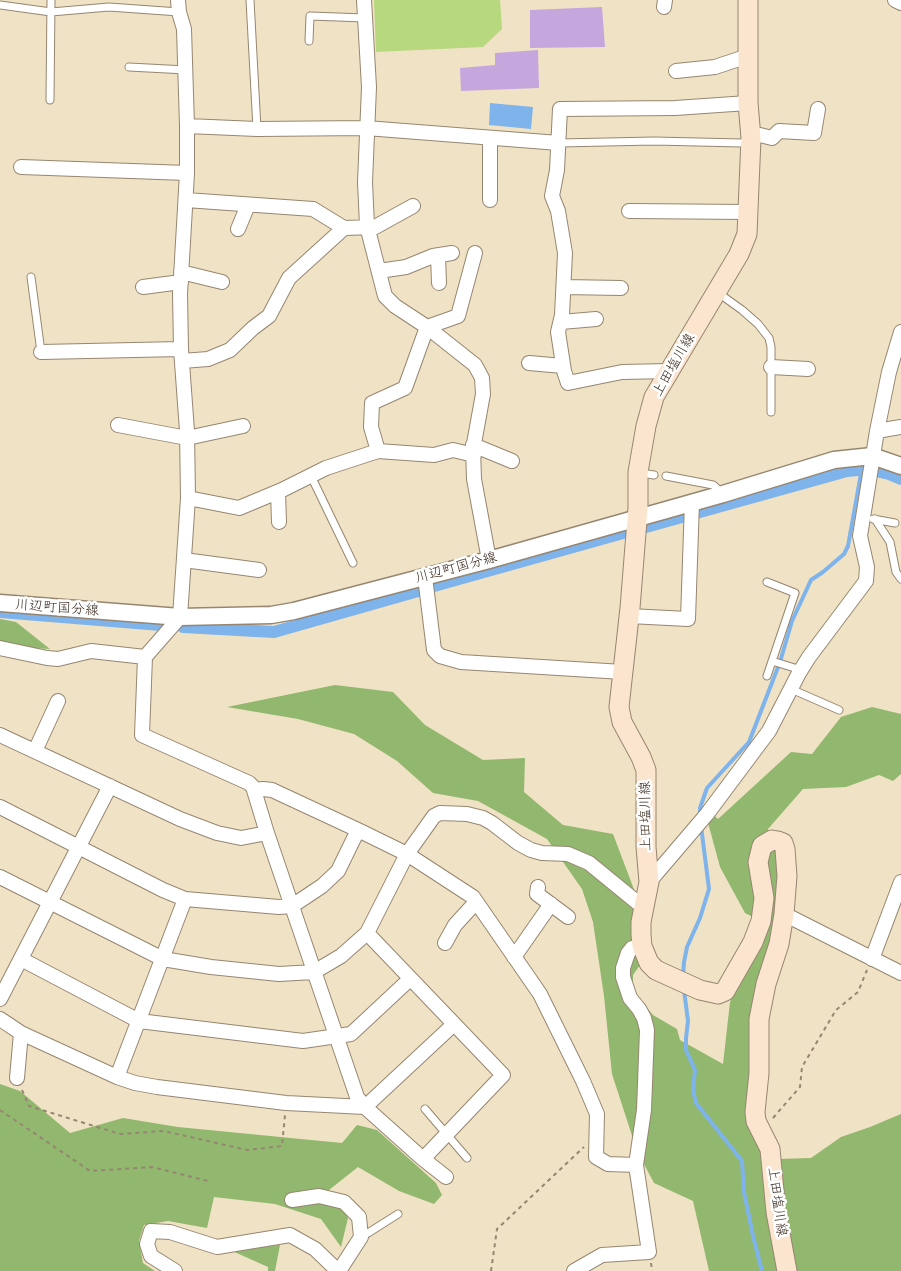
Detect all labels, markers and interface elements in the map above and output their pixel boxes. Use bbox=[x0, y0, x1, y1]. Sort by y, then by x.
street label: 上田塩川線 bbox=[649, 330, 699, 400]
street label: 川辺町国分線 bbox=[413, 549, 499, 587]
street label: 川辺町国分線 bbox=[15, 597, 99, 619]
street label: 上田塩川線 bbox=[637, 781, 655, 851]
street label: 上田塩川線 bbox=[764, 1166, 790, 1238]

